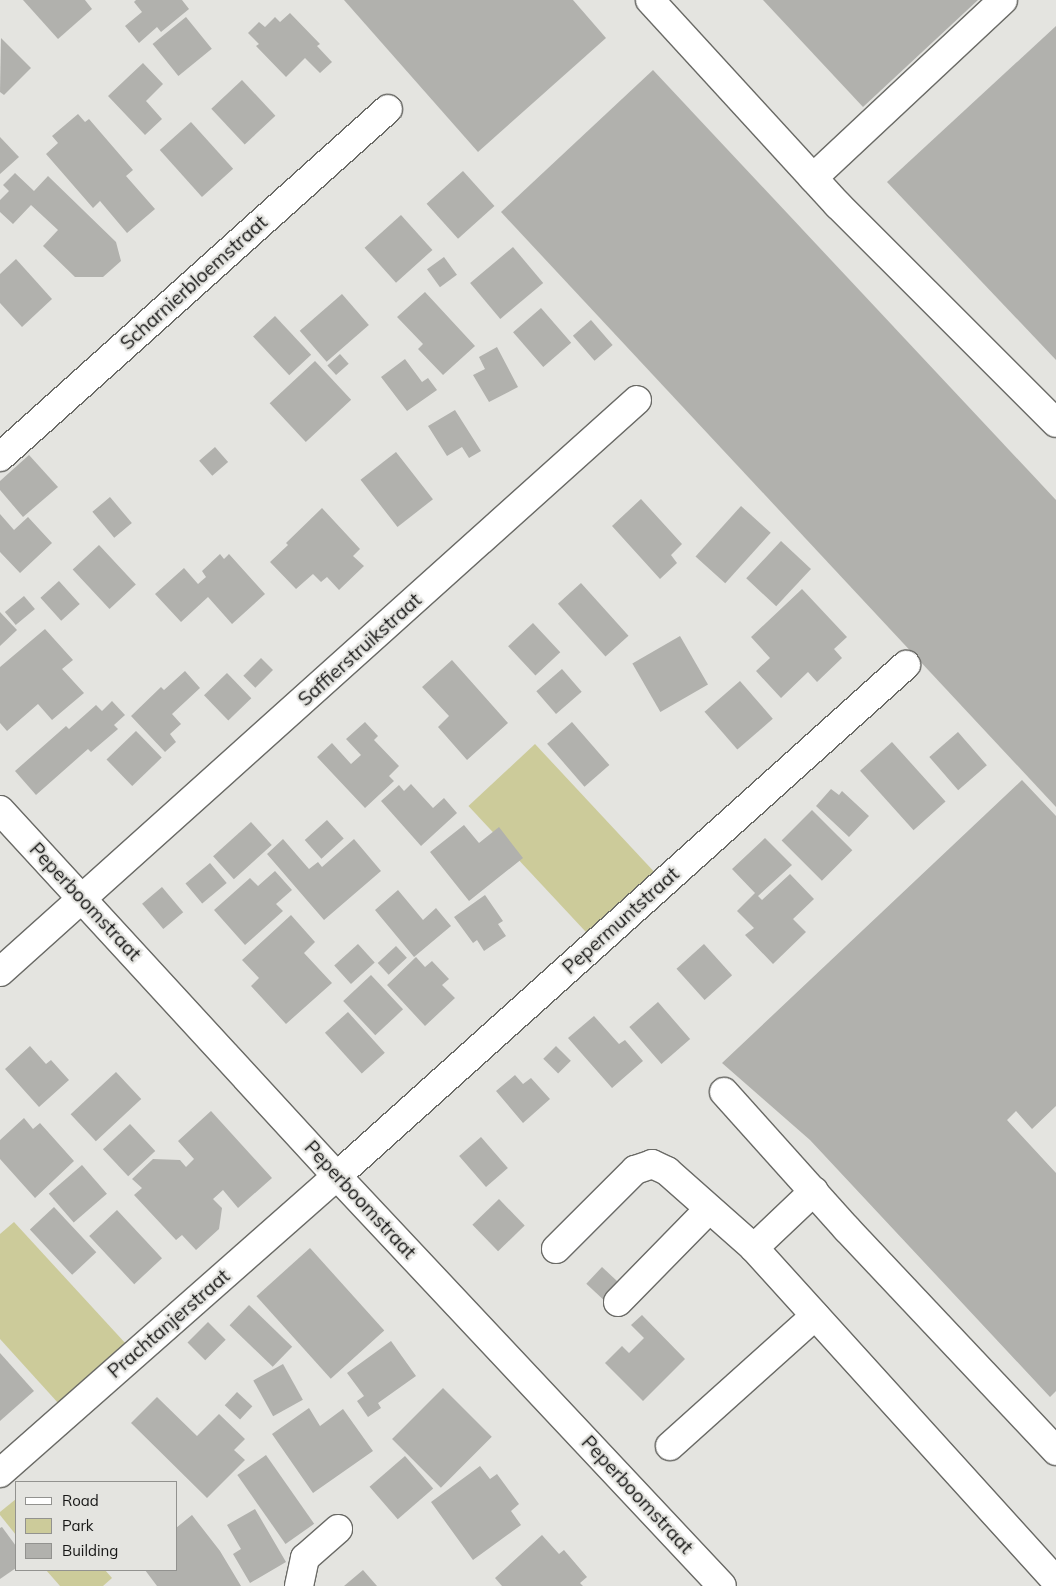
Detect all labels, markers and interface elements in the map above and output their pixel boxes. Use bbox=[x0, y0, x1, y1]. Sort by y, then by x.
street label: Scharnierbloemstraat bbox=[116, 211, 272, 355]
street label: Saffierstruikstraat bbox=[294, 589, 426, 711]
street label: Peperboomstraat bbox=[25, 838, 145, 966]
street label: Pepermuntstraat bbox=[558, 863, 684, 979]
street label: Peperboomstraat bbox=[300, 1136, 420, 1264]
street label: Prachtanjerstraat bbox=[103, 1265, 235, 1383]
street label: Peperboomstraat bbox=[577, 1431, 697, 1559]
legend bbox=[15, 1481, 178, 1571]
text: Road bbox=[62, 1491, 99, 1510]
text: Park bbox=[62, 1516, 94, 1535]
text: Building bbox=[62, 1541, 118, 1560]

